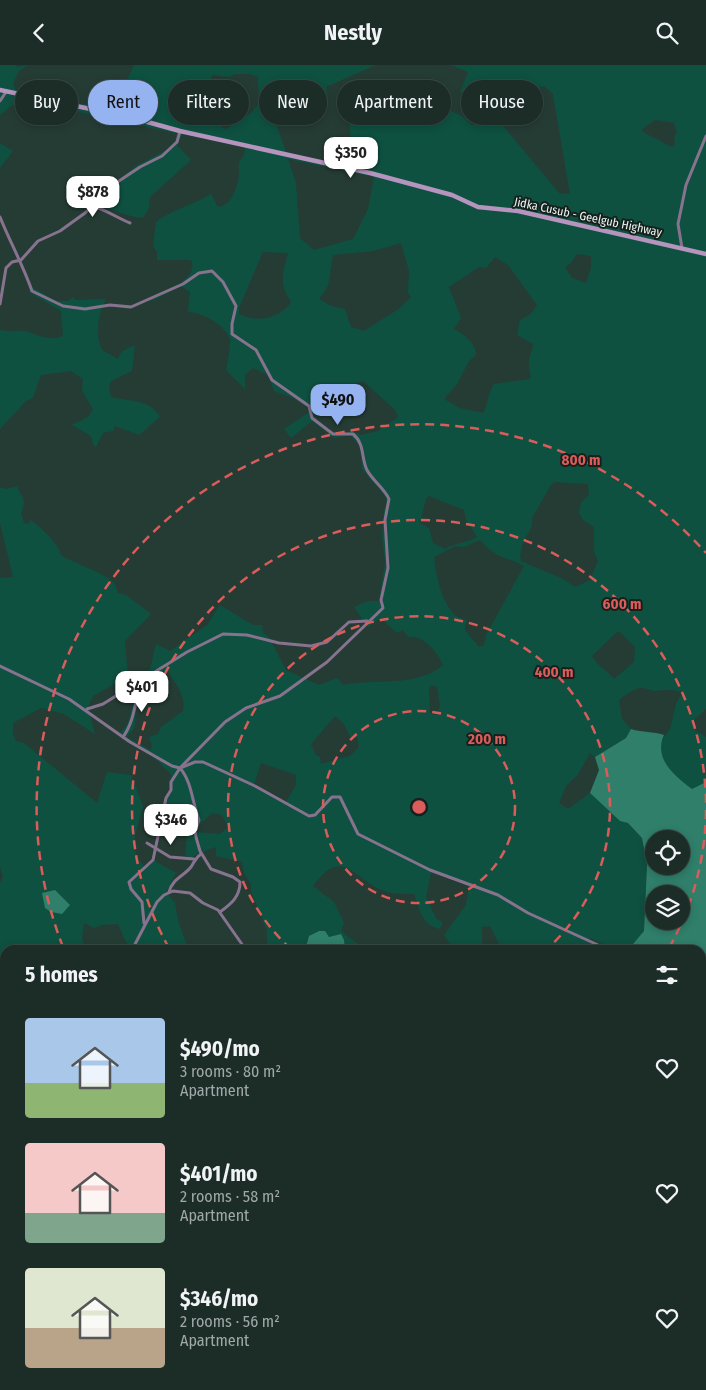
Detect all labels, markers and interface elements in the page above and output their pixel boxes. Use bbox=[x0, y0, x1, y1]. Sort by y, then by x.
icon: back bbox=[25, 19, 53, 47]
text: Nestly bbox=[324, 19, 382, 46]
icon: search bbox=[653, 19, 681, 47]
chip: Buy bbox=[15, 80, 78, 125]
chip: Rent bbox=[88, 80, 158, 125]
chip: Filters bbox=[168, 80, 249, 125]
chip: New bbox=[259, 80, 327, 125]
chip: Apartment bbox=[337, 80, 451, 125]
chip: House bbox=[461, 80, 543, 125]
pin: $350 bbox=[321, 137, 381, 179]
text: $350 bbox=[335, 143, 367, 162]
pin: $878 bbox=[63, 175, 123, 218]
text: $878 bbox=[77, 182, 109, 201]
street label: Jidka Cusub - Geelgub Highway bbox=[513, 194, 664, 240]
pin: $490 bbox=[308, 383, 368, 426]
text: $490 bbox=[322, 390, 354, 409]
text: 800 m bbox=[562, 451, 600, 469]
text: 600 m bbox=[603, 595, 641, 613]
text: 400 m bbox=[535, 663, 573, 681]
pin: $401 bbox=[112, 671, 172, 713]
text: $401 bbox=[126, 677, 158, 696]
text: 200 m bbox=[467, 730, 506, 748]
centre of rings bbox=[410, 798, 428, 816]
pin: $346 bbox=[141, 803, 201, 846]
text: $346 bbox=[155, 810, 187, 829]
map controls bbox=[645, 830, 690, 930]
button: locate bbox=[645, 830, 690, 875]
button: layers bbox=[645, 885, 690, 930]
icon: filters bbox=[653, 961, 681, 989]
text: 5 homes bbox=[25, 962, 98, 988]
text: $490/mo bbox=[180, 1036, 260, 1062]
icon: home bbox=[65, 1038, 125, 1098]
icon: heart bbox=[653, 1054, 681, 1082]
text: 3 rooms · 80 m² bbox=[180, 1062, 281, 1081]
text: Apartment bbox=[180, 1081, 249, 1100]
text: $401/mo bbox=[180, 1161, 258, 1187]
icon: home bbox=[65, 1163, 125, 1223]
icon: heart bbox=[653, 1179, 681, 1207]
text: 2 rooms · 58 m² bbox=[180, 1187, 280, 1206]
text: Apartment bbox=[180, 1206, 249, 1225]
text: $346/mo bbox=[180, 1286, 258, 1312]
icon: home bbox=[65, 1288, 125, 1348]
icon: heart bbox=[653, 1304, 681, 1332]
text: 2 rooms · 56 m² bbox=[180, 1312, 280, 1331]
text: Apartment bbox=[180, 1331, 249, 1350]

